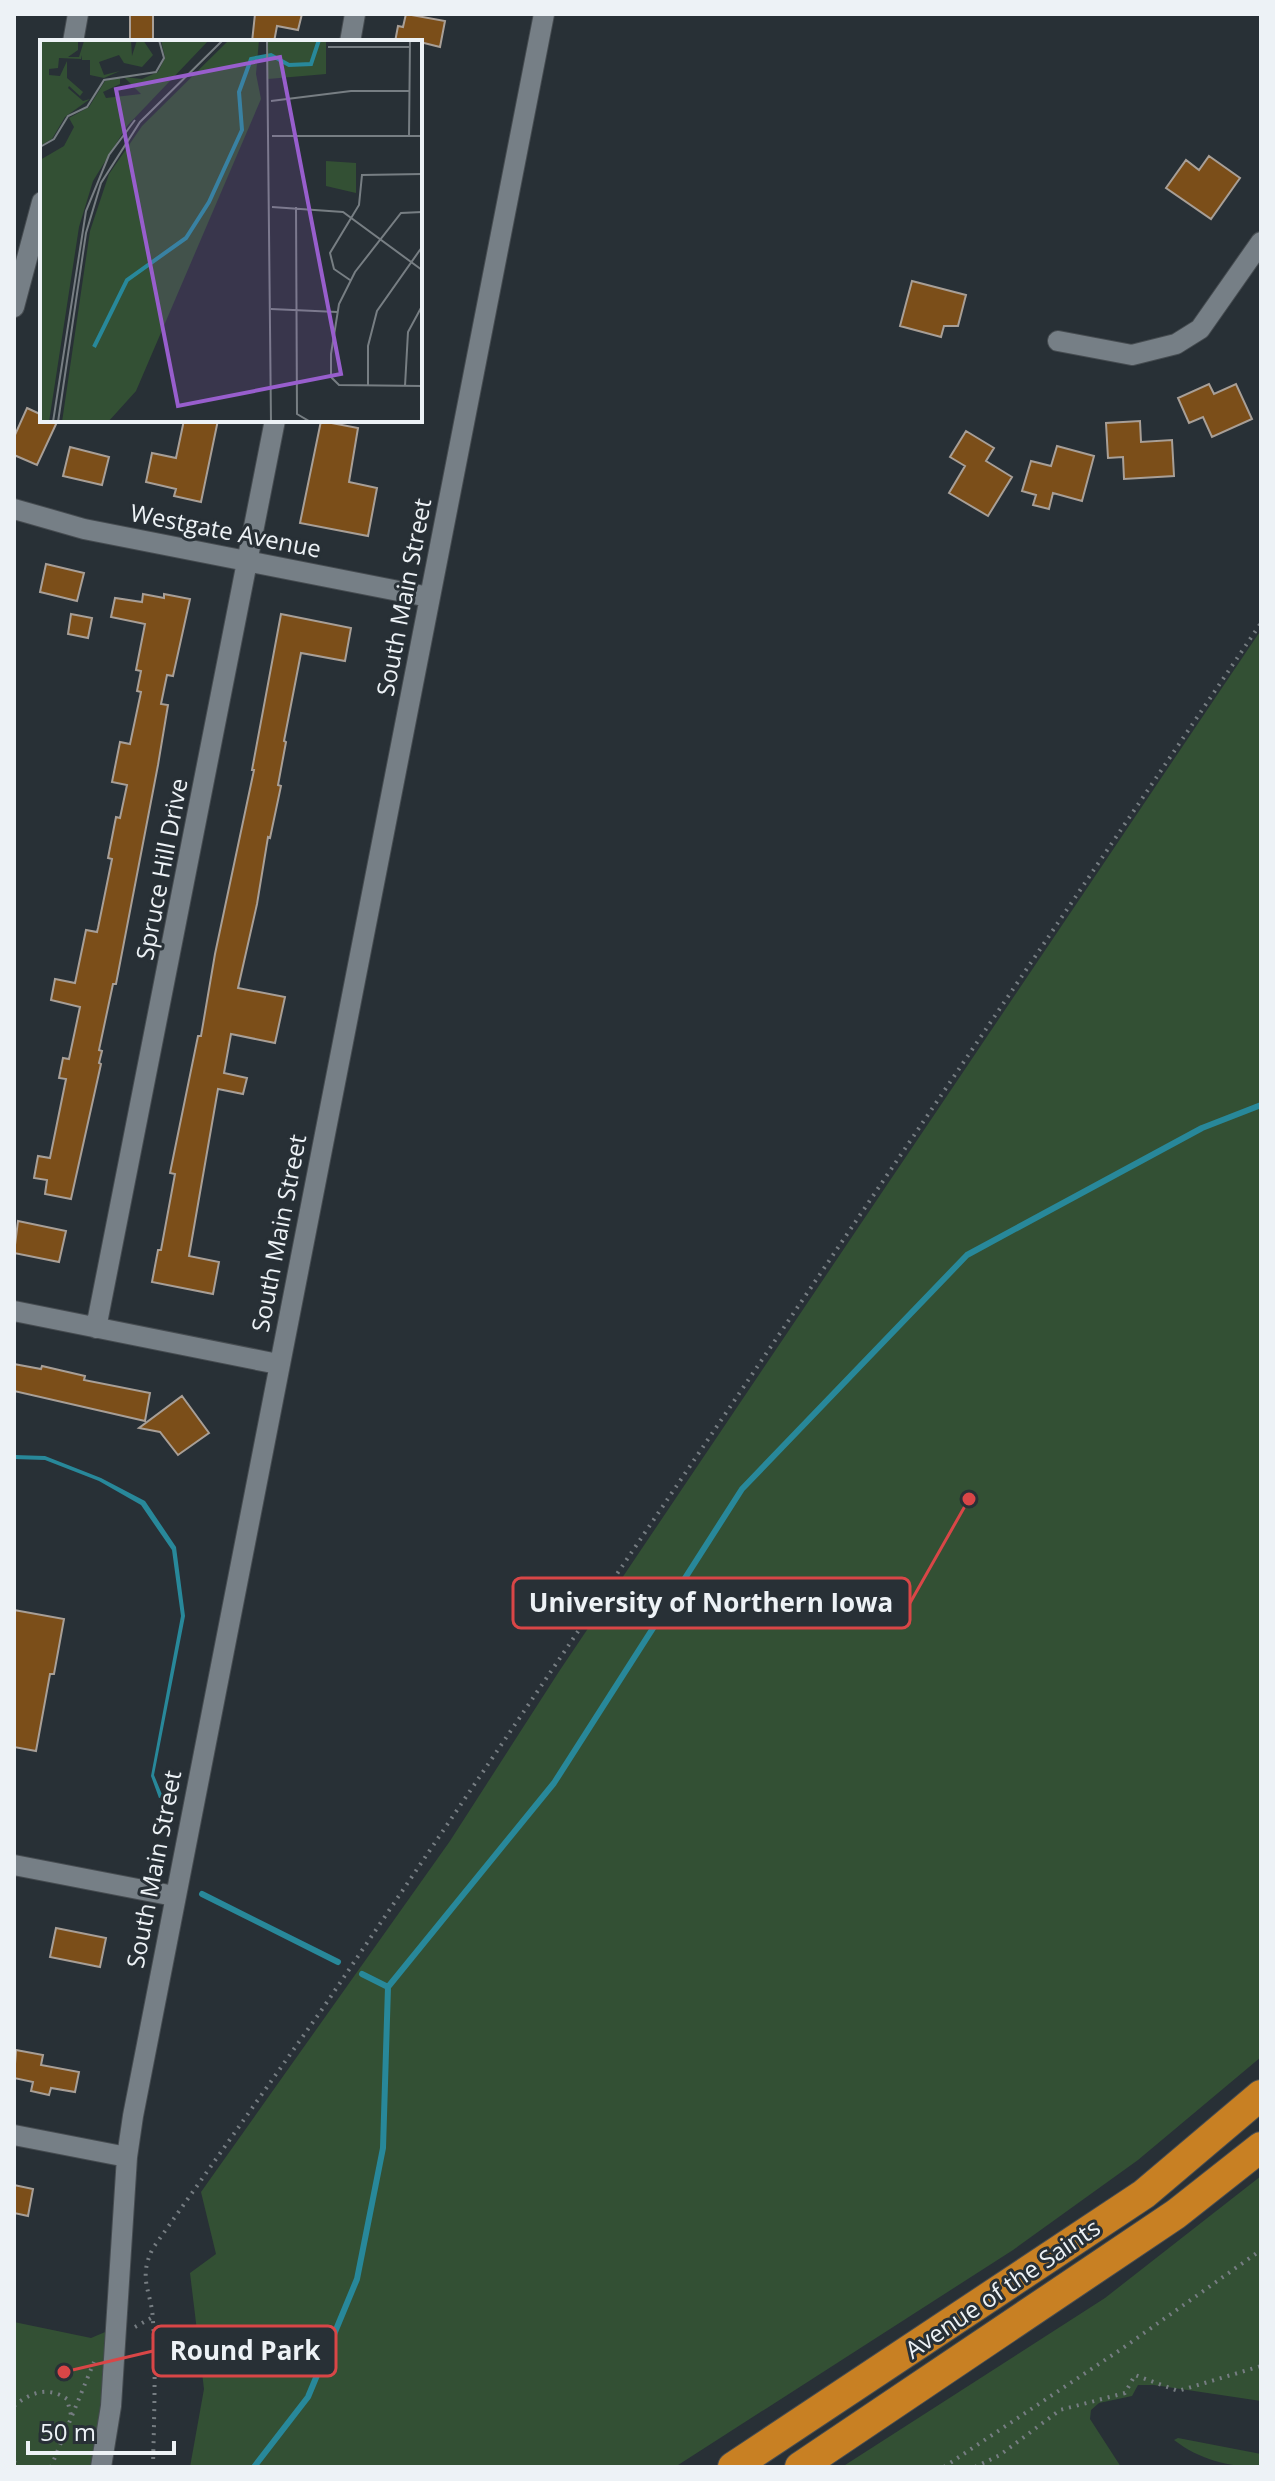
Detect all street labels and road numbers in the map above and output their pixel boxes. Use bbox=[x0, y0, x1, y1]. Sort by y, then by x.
street label: Westgate Avenue bbox=[128, 495, 324, 565]
street label: South Main Street bbox=[368, 495, 438, 699]
street label: Spruce Hill Drive bbox=[127, 775, 195, 963]
street label: South Main Street bbox=[243, 1131, 313, 1335]
street label: South Main Street bbox=[118, 1767, 188, 1971]
street label: Avenue of the Saints bbox=[898, 2210, 1106, 2366]

